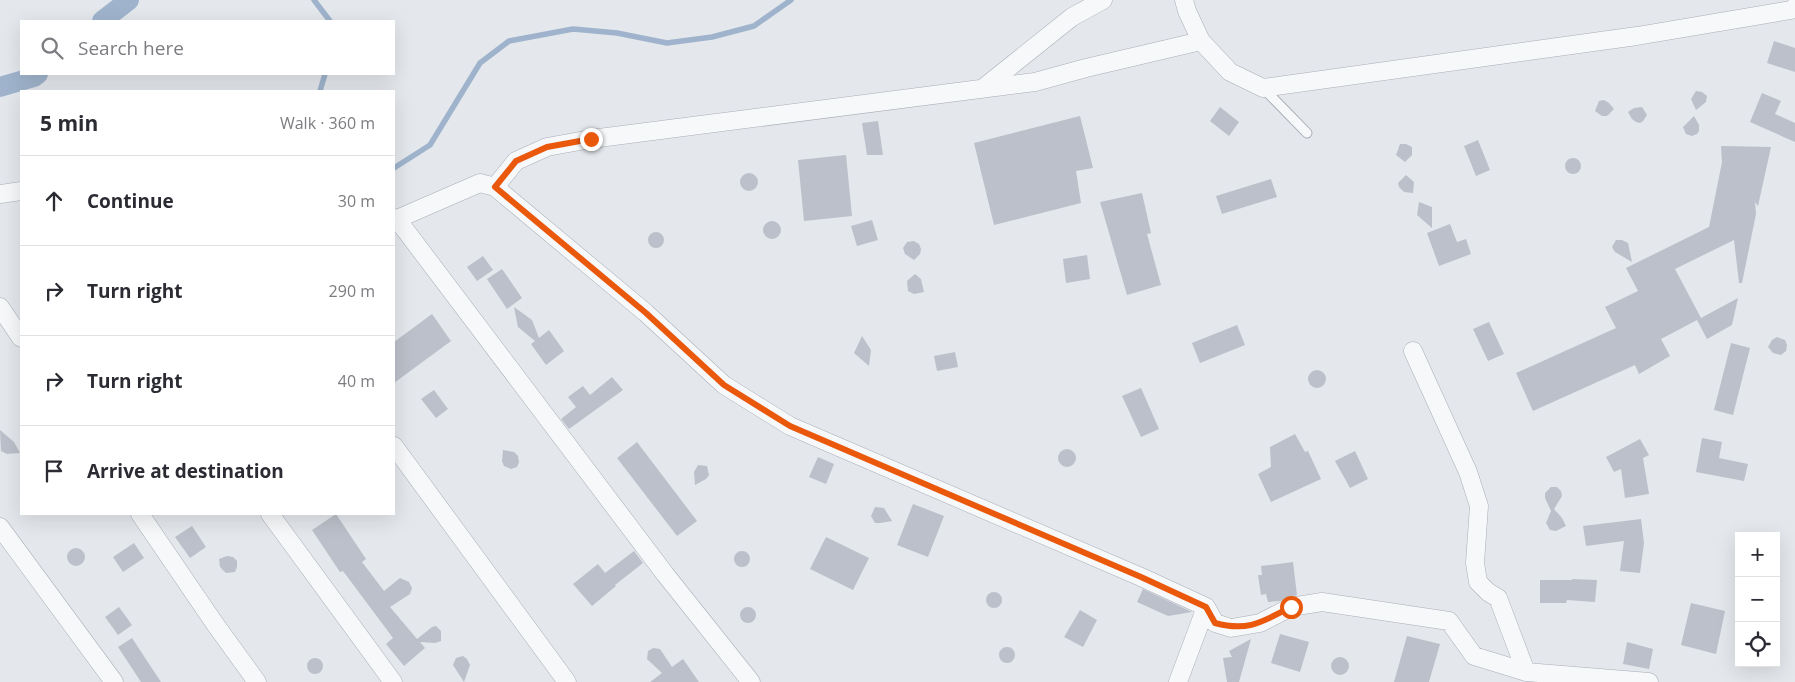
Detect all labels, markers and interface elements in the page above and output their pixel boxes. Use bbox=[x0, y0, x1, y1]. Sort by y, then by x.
search box bbox=[20, 20, 395, 75]
icon: search bbox=[38, 34, 66, 62]
text: Search here bbox=[78, 35, 184, 61]
text: 5 min bbox=[40, 109, 98, 137]
text: Walk · 360 m bbox=[280, 112, 375, 134]
route end bbox=[580, 128, 603, 151]
icon: ahead bbox=[40, 187, 68, 215]
text: Continue bbox=[87, 188, 174, 214]
text: 30 m bbox=[338, 190, 375, 212]
icon: right bbox=[40, 277, 68, 305]
text: Turn right bbox=[87, 278, 182, 304]
text: 290 m bbox=[329, 280, 375, 302]
icon: right bbox=[40, 367, 68, 395]
text: Turn right bbox=[87, 368, 182, 394]
text: 40 m bbox=[338, 370, 375, 392]
icon: arrive bbox=[40, 457, 68, 485]
text: Arrive at destination bbox=[87, 458, 284, 484]
map controls bbox=[1735, 532, 1780, 667]
button: + bbox=[1735, 532, 1780, 577]
button: − bbox=[1735, 577, 1780, 622]
route start bbox=[1280, 596, 1303, 619]
button: locate bbox=[1735, 622, 1780, 667]

